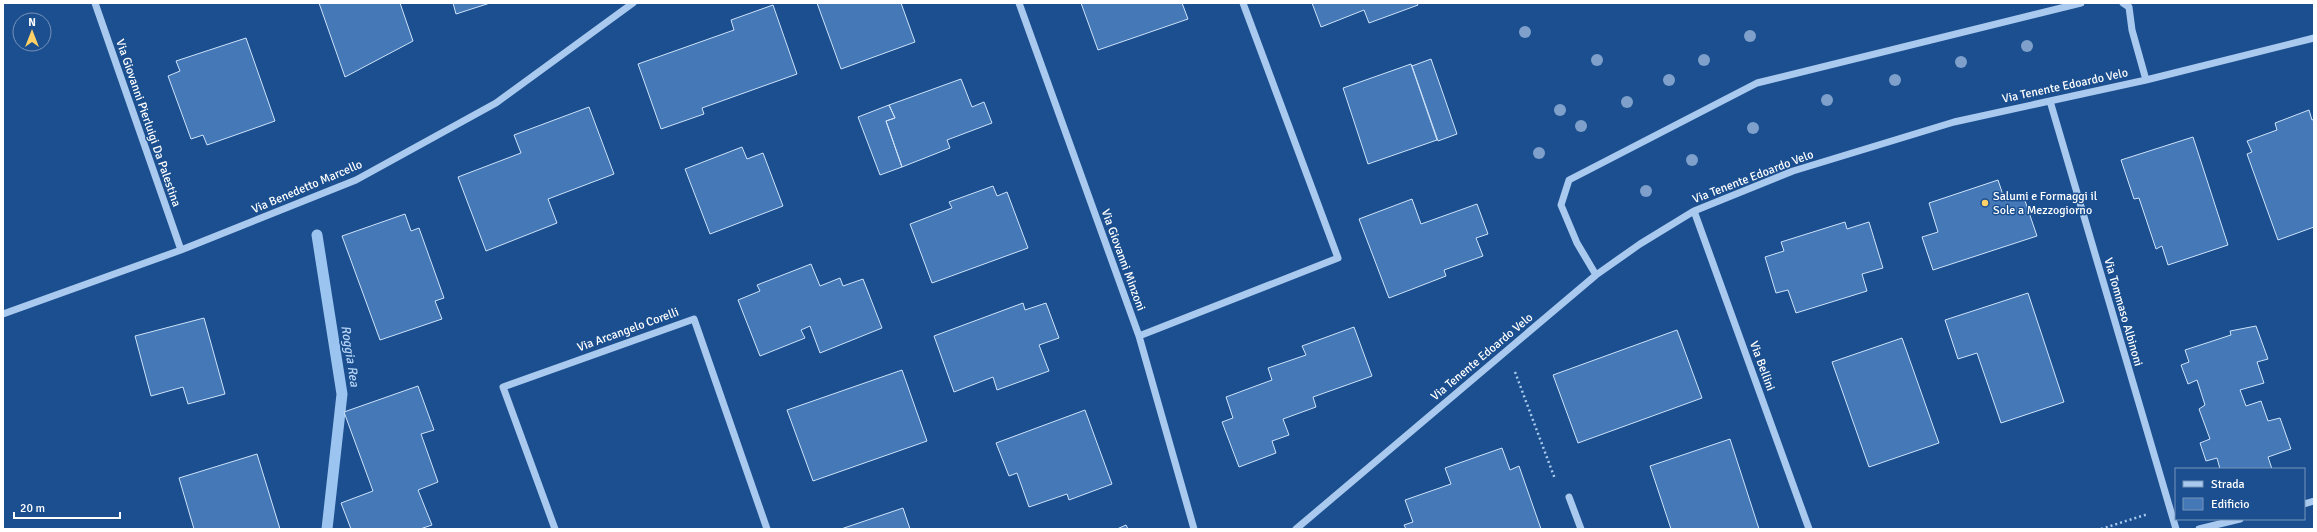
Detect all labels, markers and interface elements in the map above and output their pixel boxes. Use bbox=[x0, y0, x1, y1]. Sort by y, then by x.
north arrow bbox=[12, 12, 52, 52]
text: N bbox=[28, 16, 36, 29]
street label: Via Giovanni Pierluigi Da Palestina bbox=[112, 37, 184, 209]
street label: Via Tenente Edoardo Velo bbox=[2001, 65, 2129, 107]
street label: Via Tenente Edoardo Velo bbox=[1690, 147, 1816, 207]
street label: Via Benedetto Marcello bbox=[249, 157, 365, 217]
place label: Salumi e Formaggi il Sole a Mezzogiorno bbox=[1993, 189, 2098, 218]
marker: Salumi e Formaggi il Sole a Mezzogiorno bbox=[1980, 198, 1990, 208]
street label: Via Giovanni Minzoni bbox=[1098, 207, 1148, 313]
street label: Via Tommaso Albinoni bbox=[2100, 256, 2146, 368]
street label: Via Arcangelo Corelli bbox=[575, 305, 681, 355]
street label: Via Tenente Edoardo Velo bbox=[1428, 310, 1536, 404]
water label: Roggia Rea bbox=[337, 324, 363, 388]
street label: Via Bellini bbox=[1746, 339, 1778, 393]
legend bbox=[2175, 468, 2305, 520]
text: Strada bbox=[2211, 477, 2245, 492]
scale bar bbox=[14, 494, 120, 520]
text: Edificio bbox=[2211, 497, 2249, 512]
text: 20 m bbox=[20, 501, 45, 516]

